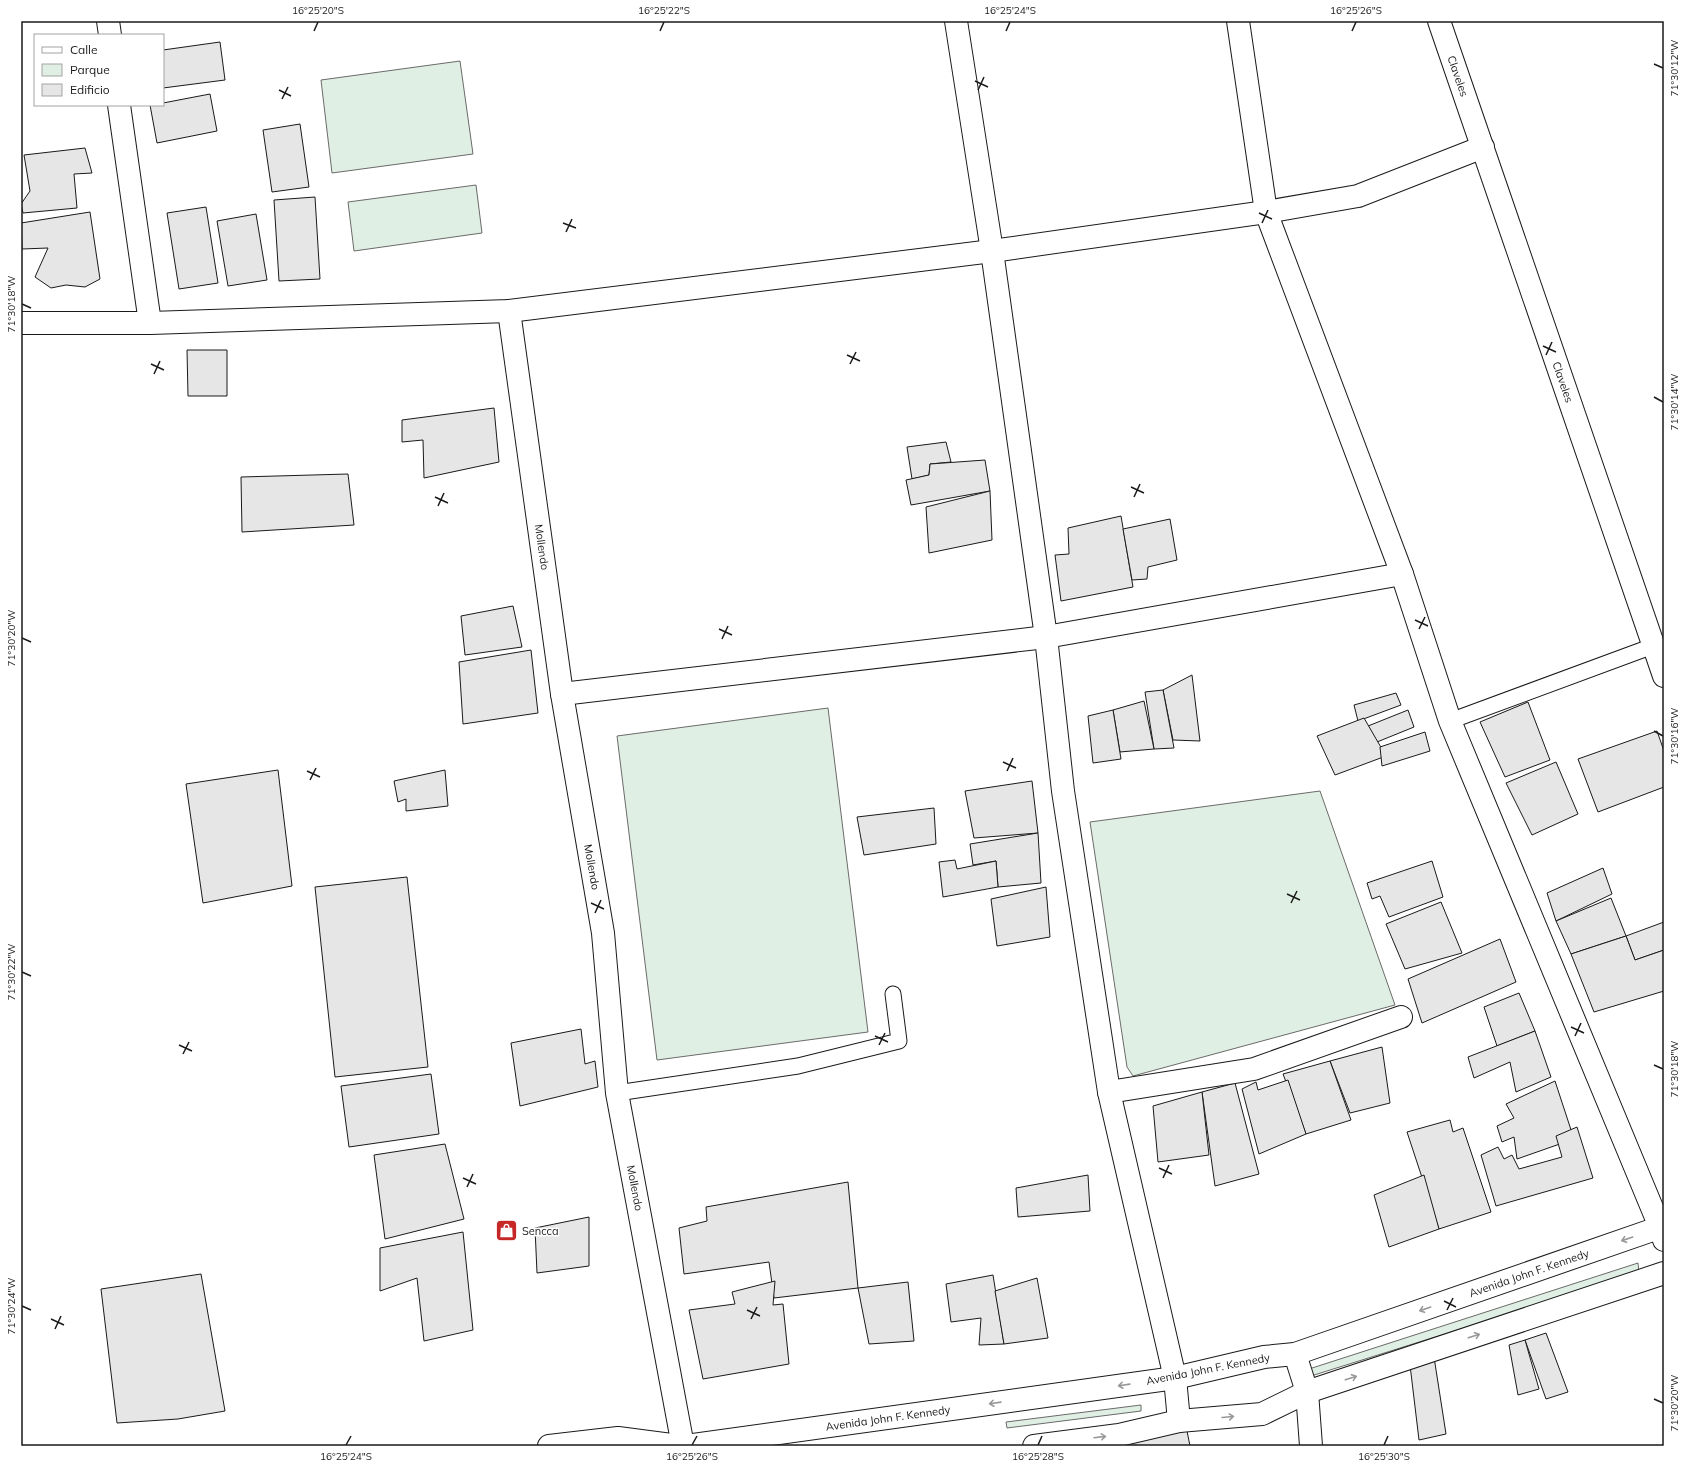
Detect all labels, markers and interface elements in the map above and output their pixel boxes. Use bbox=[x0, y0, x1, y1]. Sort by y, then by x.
text: 16°25'20"S bbox=[292, 4, 344, 17]
text: 16°25'22"S bbox=[638, 4, 690, 17]
text: 16°25'24"S bbox=[984, 4, 1036, 17]
text: 16°25'26"S bbox=[1330, 4, 1382, 17]
legend bbox=[34, 34, 164, 106]
text: 71°30'12"W bbox=[1668, 40, 1681, 96]
text: Calle bbox=[70, 42, 97, 57]
street label: Claveles bbox=[1444, 54, 1472, 98]
text: Parque bbox=[70, 62, 110, 77]
text: Edificio bbox=[70, 82, 110, 97]
text: 71°30'18"W bbox=[5, 276, 18, 332]
street label: Claveles bbox=[1549, 360, 1577, 404]
text: 71°30'14"W bbox=[1668, 374, 1681, 430]
street label: Mollendo bbox=[532, 523, 552, 571]
text: 71°30'20"W bbox=[5, 610, 18, 666]
text: 71°30'16"W bbox=[1668, 708, 1681, 764]
street label: Mollendo bbox=[581, 843, 603, 891]
text: 71°30'22"W bbox=[5, 944, 18, 1000]
text: 71°30'18"W bbox=[1668, 1041, 1681, 1097]
street label: Mollendo bbox=[624, 1164, 646, 1212]
shop icon: Sencca bbox=[493, 1218, 519, 1244]
place label: Sencca bbox=[522, 1224, 559, 1238]
one-way arrow bbox=[1621, 1235, 1633, 1243]
street label: Avenida John F. Kennedy bbox=[1467, 1246, 1591, 1300]
text: 71°30'24"W bbox=[5, 1278, 18, 1334]
one-way arrow bbox=[1419, 1306, 1432, 1313]
one-way arrow bbox=[1468, 1332, 1480, 1340]
street label: Avenida John F. Kennedy bbox=[1145, 1350, 1271, 1388]
one-way arrow bbox=[1344, 1373, 1356, 1381]
text: 71°30'20"W bbox=[1668, 1375, 1681, 1431]
one-way arrow bbox=[1118, 1381, 1131, 1389]
one-way arrow bbox=[989, 1399, 1002, 1407]
street label: Avenida John F. Kennedy bbox=[825, 1402, 951, 1434]
one-way arrow bbox=[1221, 1413, 1234, 1420]
one-way arrow bbox=[1093, 1434, 1106, 1441]
text: 16°25'24"S bbox=[320, 1450, 372, 1463]
text: 16°25'26"S bbox=[666, 1450, 718, 1463]
text: 16°25'28"S bbox=[1012, 1450, 1064, 1463]
text: 16°25'30"S bbox=[1358, 1450, 1410, 1463]

